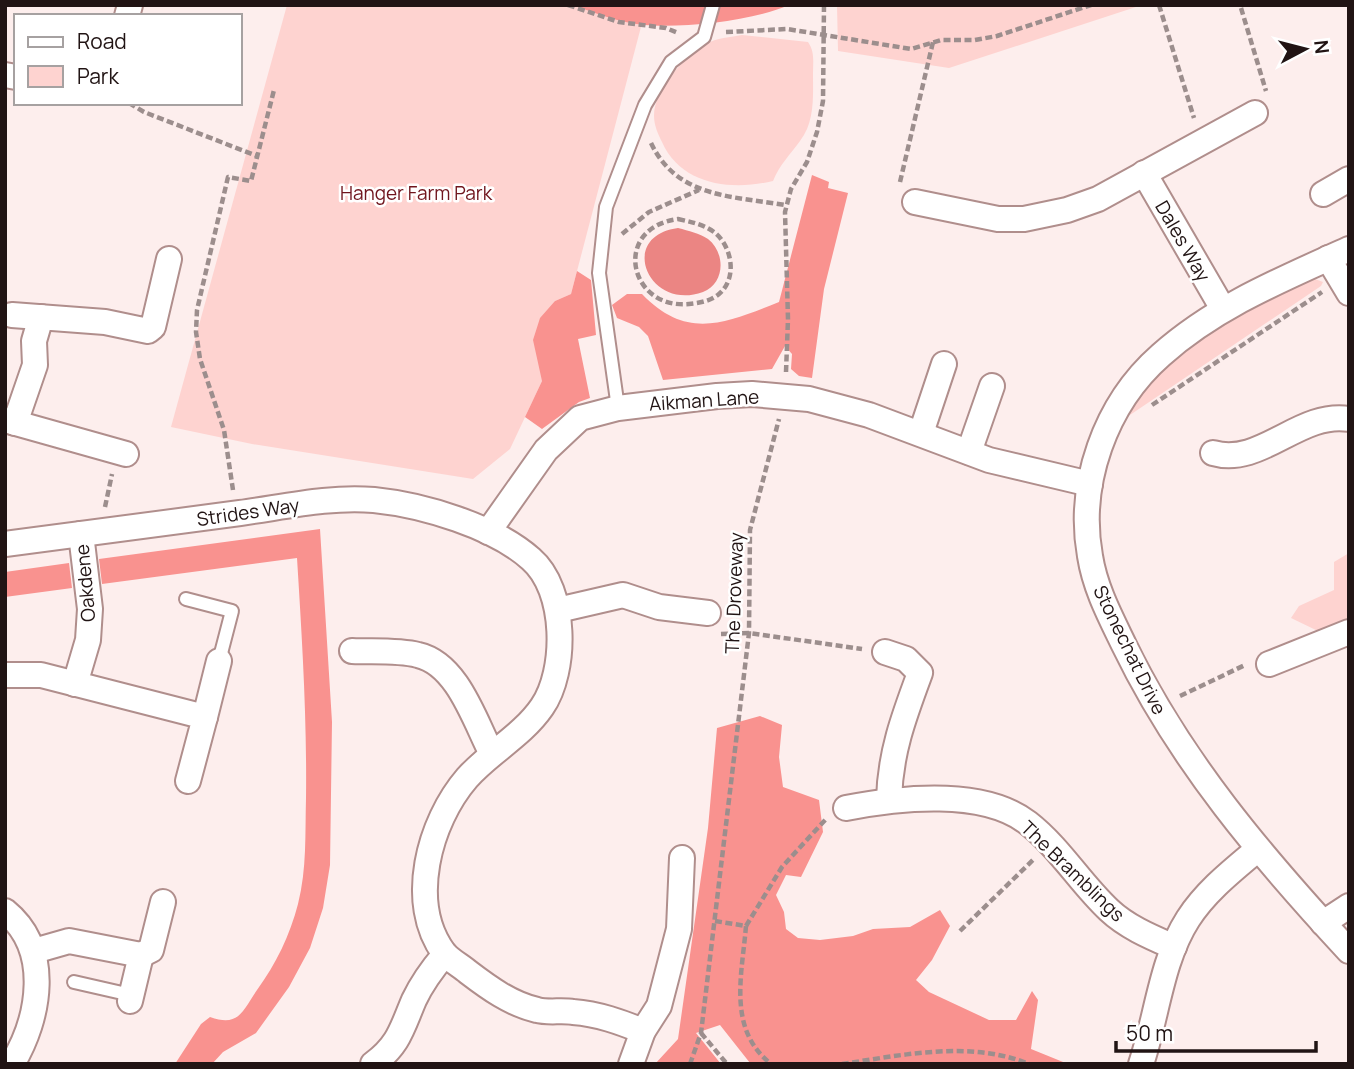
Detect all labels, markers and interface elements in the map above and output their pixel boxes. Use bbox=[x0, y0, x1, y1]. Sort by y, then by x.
legend bbox=[14, 14, 242, 105]
north arrow bbox=[1270, 14, 1340, 84]
text: Road bbox=[77, 27, 127, 55]
text: N bbox=[1308, 39, 1336, 55]
text: Park bbox=[77, 62, 119, 90]
park label: Hanger Farm Park bbox=[340, 180, 493, 206]
street label: Dales Way bbox=[1149, 196, 1217, 286]
street label: Aikman Lane bbox=[648, 383, 760, 417]
street label: Strides Way bbox=[195, 492, 301, 532]
street label: The Droveway bbox=[719, 532, 749, 654]
street label: Oakdene bbox=[69, 543, 101, 623]
street label: Stonechat Drive bbox=[1087, 581, 1173, 719]
street label: The Bramblings bbox=[1015, 815, 1131, 927]
scale bar bbox=[1116, 1010, 1316, 1054]
text: 50 m bbox=[1126, 1019, 1173, 1047]

